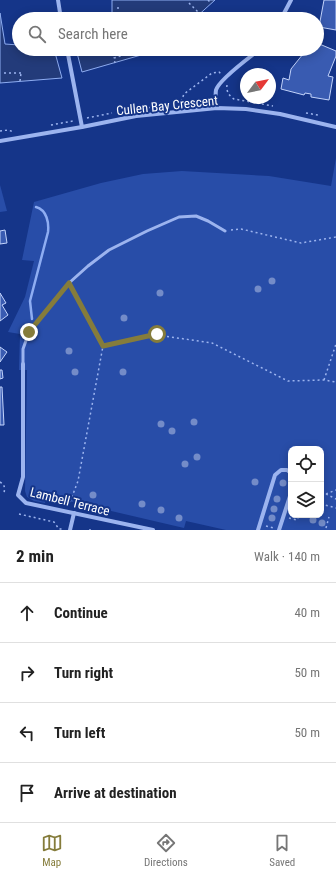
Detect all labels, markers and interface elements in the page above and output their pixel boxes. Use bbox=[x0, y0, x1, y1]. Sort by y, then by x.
search box bbox=[12, 12, 324, 56]
icon: search bbox=[26, 23, 48, 45]
text: Search here bbox=[58, 25, 128, 43]
north arrow bbox=[240, 68, 276, 104]
street label: Cullen Bay Crescent bbox=[115, 93, 219, 118]
route end bbox=[20, 323, 38, 341]
route start bbox=[148, 325, 166, 343]
map controls bbox=[288, 446, 324, 518]
button: locate bbox=[288, 446, 324, 482]
button: layers bbox=[288, 482, 324, 518]
street label: Lambell Terrace bbox=[28, 484, 111, 519]
text: 2 min bbox=[16, 546, 54, 566]
text: Walk · 140 m bbox=[254, 549, 320, 564]
icon: ahead bbox=[16, 602, 38, 624]
text: Continue bbox=[54, 604, 108, 622]
text: 40 m bbox=[294, 605, 320, 620]
icon: right bbox=[16, 662, 38, 684]
text: Turn right bbox=[54, 664, 113, 682]
text: 50 m bbox=[294, 665, 320, 680]
icon: left bbox=[16, 722, 38, 744]
text: Turn left bbox=[54, 724, 105, 742]
text: 50 m bbox=[294, 725, 320, 740]
icon: arrive bbox=[16, 782, 38, 804]
text: Arrive at destination bbox=[54, 784, 177, 802]
tab: Map bbox=[41, 832, 63, 869]
tab: Directions bbox=[144, 832, 188, 869]
tab: Saved bbox=[269, 832, 295, 869]

